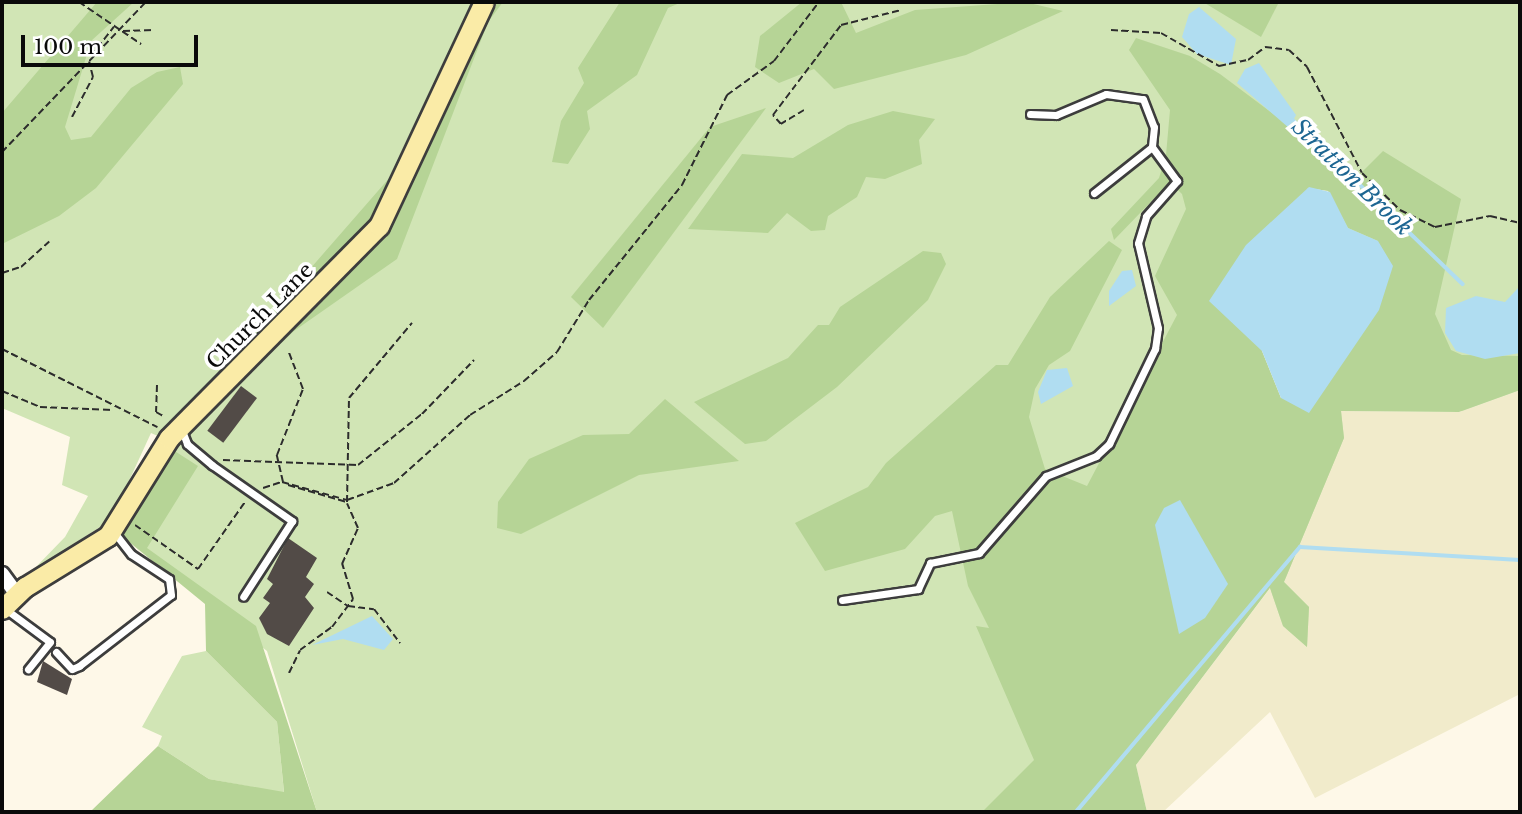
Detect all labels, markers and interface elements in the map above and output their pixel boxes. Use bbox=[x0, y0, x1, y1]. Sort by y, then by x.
scale bar bbox=[24, 21, 201, 65]
text: 100 m bbox=[34, 34, 102, 60]
water label: Stratton Brook bbox=[1286, 112, 1418, 242]
street label: Church Lane bbox=[201, 257, 319, 375]

